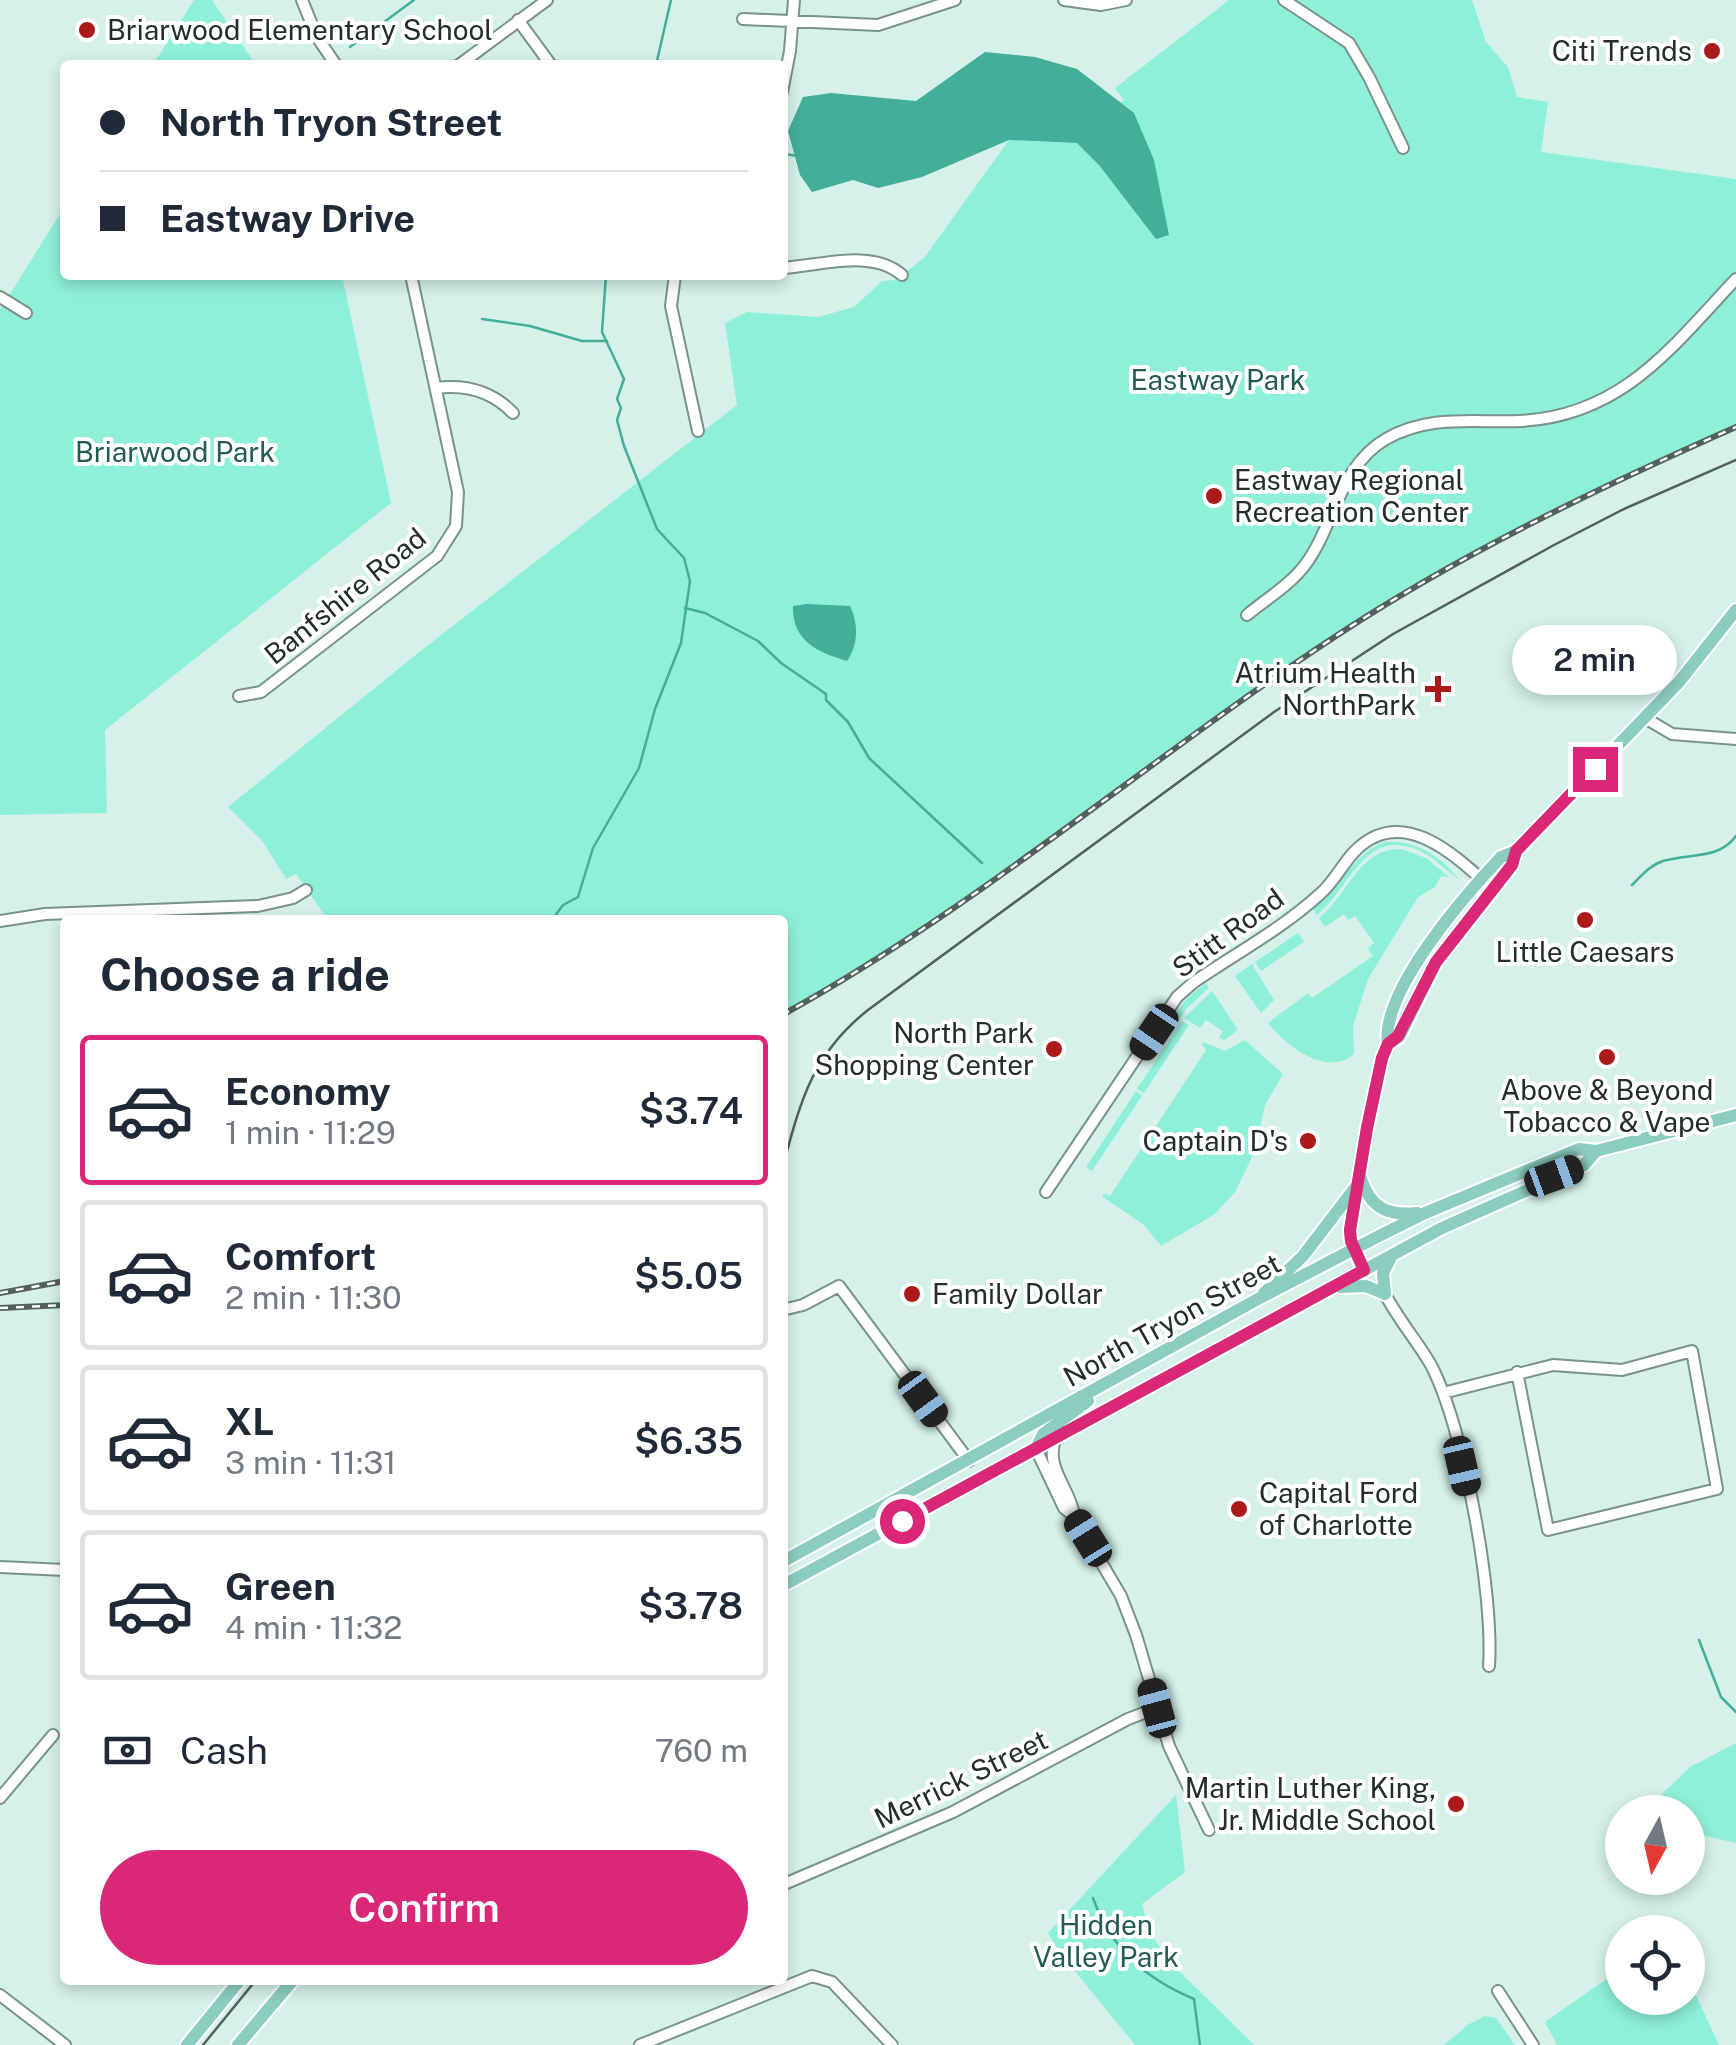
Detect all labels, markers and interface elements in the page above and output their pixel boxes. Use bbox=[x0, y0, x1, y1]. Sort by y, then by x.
place label: Briarwood Elementary School bbox=[107, 13, 493, 46]
marker: Briarwood Elementary School bbox=[76, 19, 98, 41]
place label: Citi Trends bbox=[1552, 34, 1692, 67]
marker: Citi Trends bbox=[1701, 40, 1723, 62]
text: North Tryon Street bbox=[160, 100, 502, 145]
text: Eastway Drive bbox=[160, 196, 415, 241]
park label: Eastway Park bbox=[1130, 363, 1306, 396]
park label: Briarwood Park bbox=[75, 435, 275, 468]
place label: Eastway Regional Recreation Center bbox=[1234, 463, 1469, 528]
marker: Eastway Regional Recreation Center bbox=[1203, 485, 1225, 507]
street label: Banfshire Road bbox=[257, 521, 432, 671]
callout: 2 min bbox=[1512, 624, 1678, 694]
text: 2 min bbox=[1553, 641, 1636, 678]
place label: Atrium Health NorthPark bbox=[1235, 656, 1416, 721]
marker: Atrium Health NorthPark bbox=[1425, 676, 1451, 702]
route end bbox=[1573, 747, 1618, 792]
street label: Stitt Road bbox=[1166, 881, 1290, 984]
marker: Little Caesars bbox=[1574, 909, 1596, 931]
place label: Little Caesars bbox=[1496, 935, 1674, 968]
text: Choose a ride bbox=[100, 948, 390, 1001]
car bbox=[1125, 999, 1183, 1065]
place label: North Park Shopping Center bbox=[814, 1016, 1034, 1081]
marker: North Park Shopping Center bbox=[1043, 1038, 1065, 1060]
marker: Above & Beyond Tobacco & Vape bbox=[1596, 1046, 1618, 1068]
icon: car bbox=[105, 1065, 195, 1155]
text: Economy bbox=[225, 1069, 391, 1114]
place label: Above & Beyond Tobacco & Vape bbox=[1500, 1073, 1714, 1138]
text: $3.74 bbox=[639, 1088, 743, 1133]
text: 1 min · 11:29 bbox=[225, 1114, 396, 1151]
place label: Captain D's bbox=[1143, 1124, 1288, 1157]
marker: Captain D's bbox=[1297, 1130, 1319, 1152]
car bbox=[1521, 1152, 1587, 1200]
icon: car bbox=[105, 1230, 195, 1320]
text: Comfort bbox=[225, 1234, 376, 1279]
street label: North Tryon Street bbox=[1057, 1246, 1286, 1393]
text: $5.05 bbox=[634, 1253, 743, 1298]
place label: Family Dollar bbox=[932, 1277, 1103, 1310]
text: 2 min · 11:30 bbox=[225, 1279, 402, 1316]
marker: Family Dollar bbox=[901, 1283, 923, 1305]
car bbox=[893, 1366, 953, 1432]
icon: car bbox=[105, 1395, 195, 1485]
text: XL bbox=[225, 1399, 274, 1444]
text: $6.35 bbox=[634, 1418, 743, 1463]
car bbox=[1441, 1433, 1483, 1499]
text: 3 min · 11:31 bbox=[225, 1444, 396, 1481]
place label: Capital Ford of Charlotte bbox=[1259, 1476, 1418, 1541]
marker: Capital Ford of Charlotte bbox=[1228, 1498, 1250, 1520]
route start bbox=[880, 1499, 925, 1544]
car bbox=[1059, 1505, 1117, 1571]
icon: car bbox=[105, 1560, 195, 1650]
text: Green bbox=[225, 1564, 336, 1609]
text: $3.78 bbox=[638, 1583, 743, 1628]
text: 4 min · 11:32 bbox=[225, 1609, 402, 1646]
car bbox=[1135, 1675, 1179, 1741]
street label: Merrick Street bbox=[869, 1722, 1053, 1835]
icon: cash bbox=[100, 1723, 155, 1778]
text: Cash bbox=[180, 1728, 268, 1773]
text: 760 m bbox=[655, 1732, 748, 1769]
place label: Martin Luther King, Jr. Middle School bbox=[1185, 1771, 1436, 1836]
marker: Martin Luther King, Jr. Middle School bbox=[1445, 1793, 1467, 1815]
north arrow bbox=[1605, 1795, 1705, 1895]
map controls bbox=[1605, 1795, 1705, 2015]
button: Confirm bbox=[100, 1850, 748, 1965]
park label: Hidden Valley Park bbox=[1033, 1908, 1179, 1973]
button: locate bbox=[1605, 1915, 1705, 2015]

